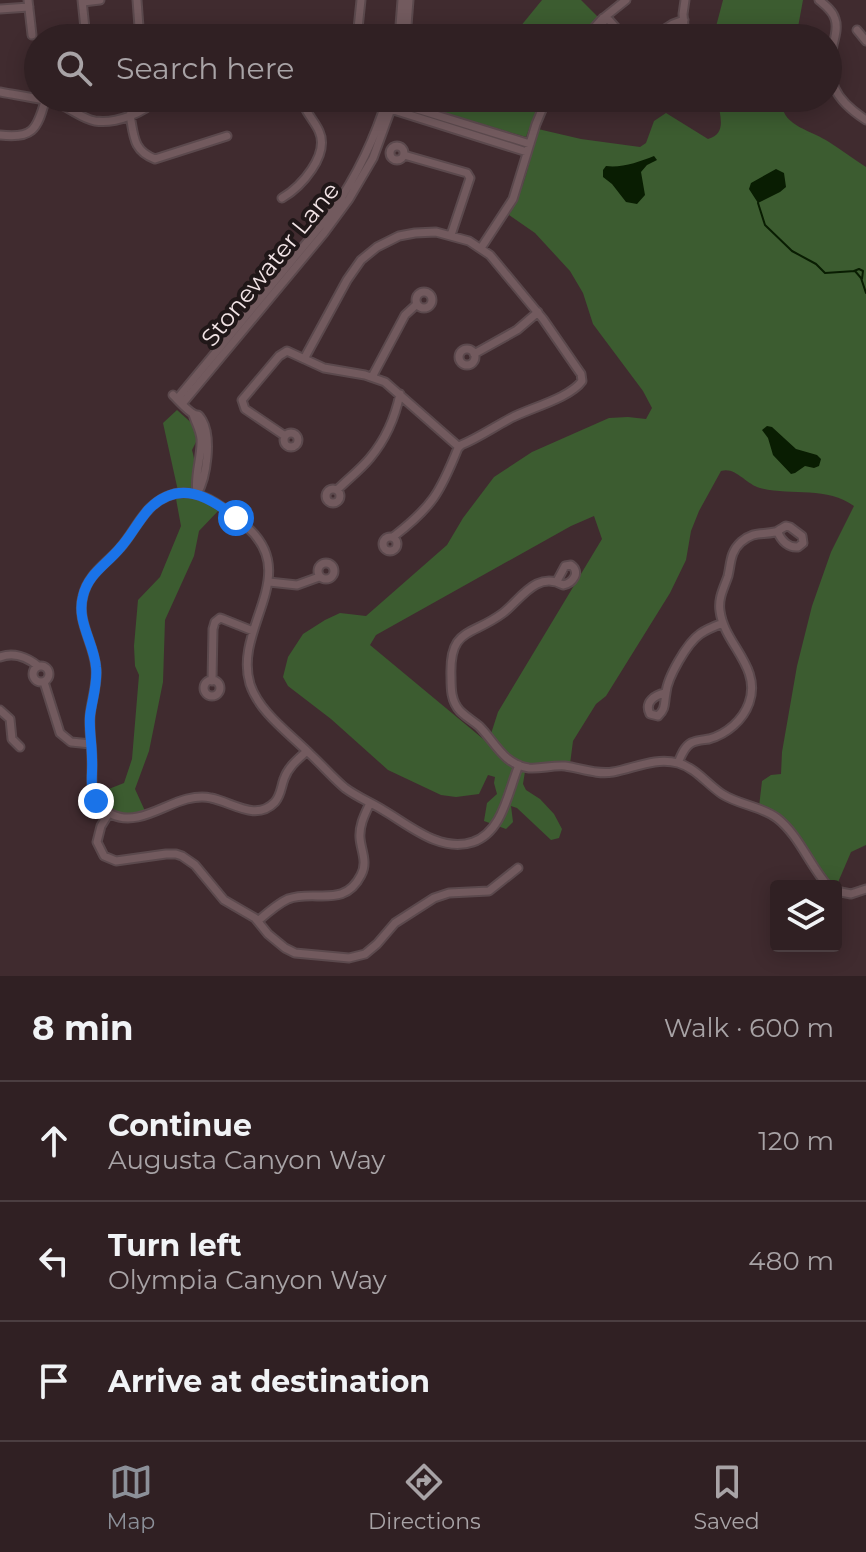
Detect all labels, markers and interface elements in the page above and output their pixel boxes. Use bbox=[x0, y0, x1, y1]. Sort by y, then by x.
search box bbox=[24, 24, 842, 112]
icon: search bbox=[52, 46, 96, 90]
text: Search here bbox=[116, 50, 294, 87]
street label: Stonewater Lane bbox=[195, 176, 345, 352]
route start bbox=[218, 500, 254, 536]
route end bbox=[78, 783, 114, 819]
map controls bbox=[770, 880, 842, 952]
button: layers bbox=[770, 880, 842, 952]
text: 8 min bbox=[32, 1007, 133, 1049]
text: Walk · 600 m bbox=[664, 1012, 834, 1044]
text: Continue bbox=[108, 1107, 252, 1144]
icon: ahead bbox=[32, 1119, 76, 1163]
text: 120 m bbox=[758, 1125, 834, 1157]
text: Augusta Canyon Way bbox=[108, 1144, 385, 1176]
text: Turn left bbox=[108, 1227, 241, 1264]
icon: left bbox=[32, 1239, 76, 1283]
text: 480 m bbox=[748, 1245, 834, 1277]
text: Olympia Canyon Way bbox=[108, 1264, 387, 1296]
icon: arrive bbox=[32, 1359, 76, 1403]
text: Arrive at destination bbox=[108, 1363, 430, 1400]
tab: Map bbox=[106, 1460, 155, 1535]
tab: Directions bbox=[368, 1460, 481, 1535]
tab: Saved bbox=[694, 1460, 760, 1535]

